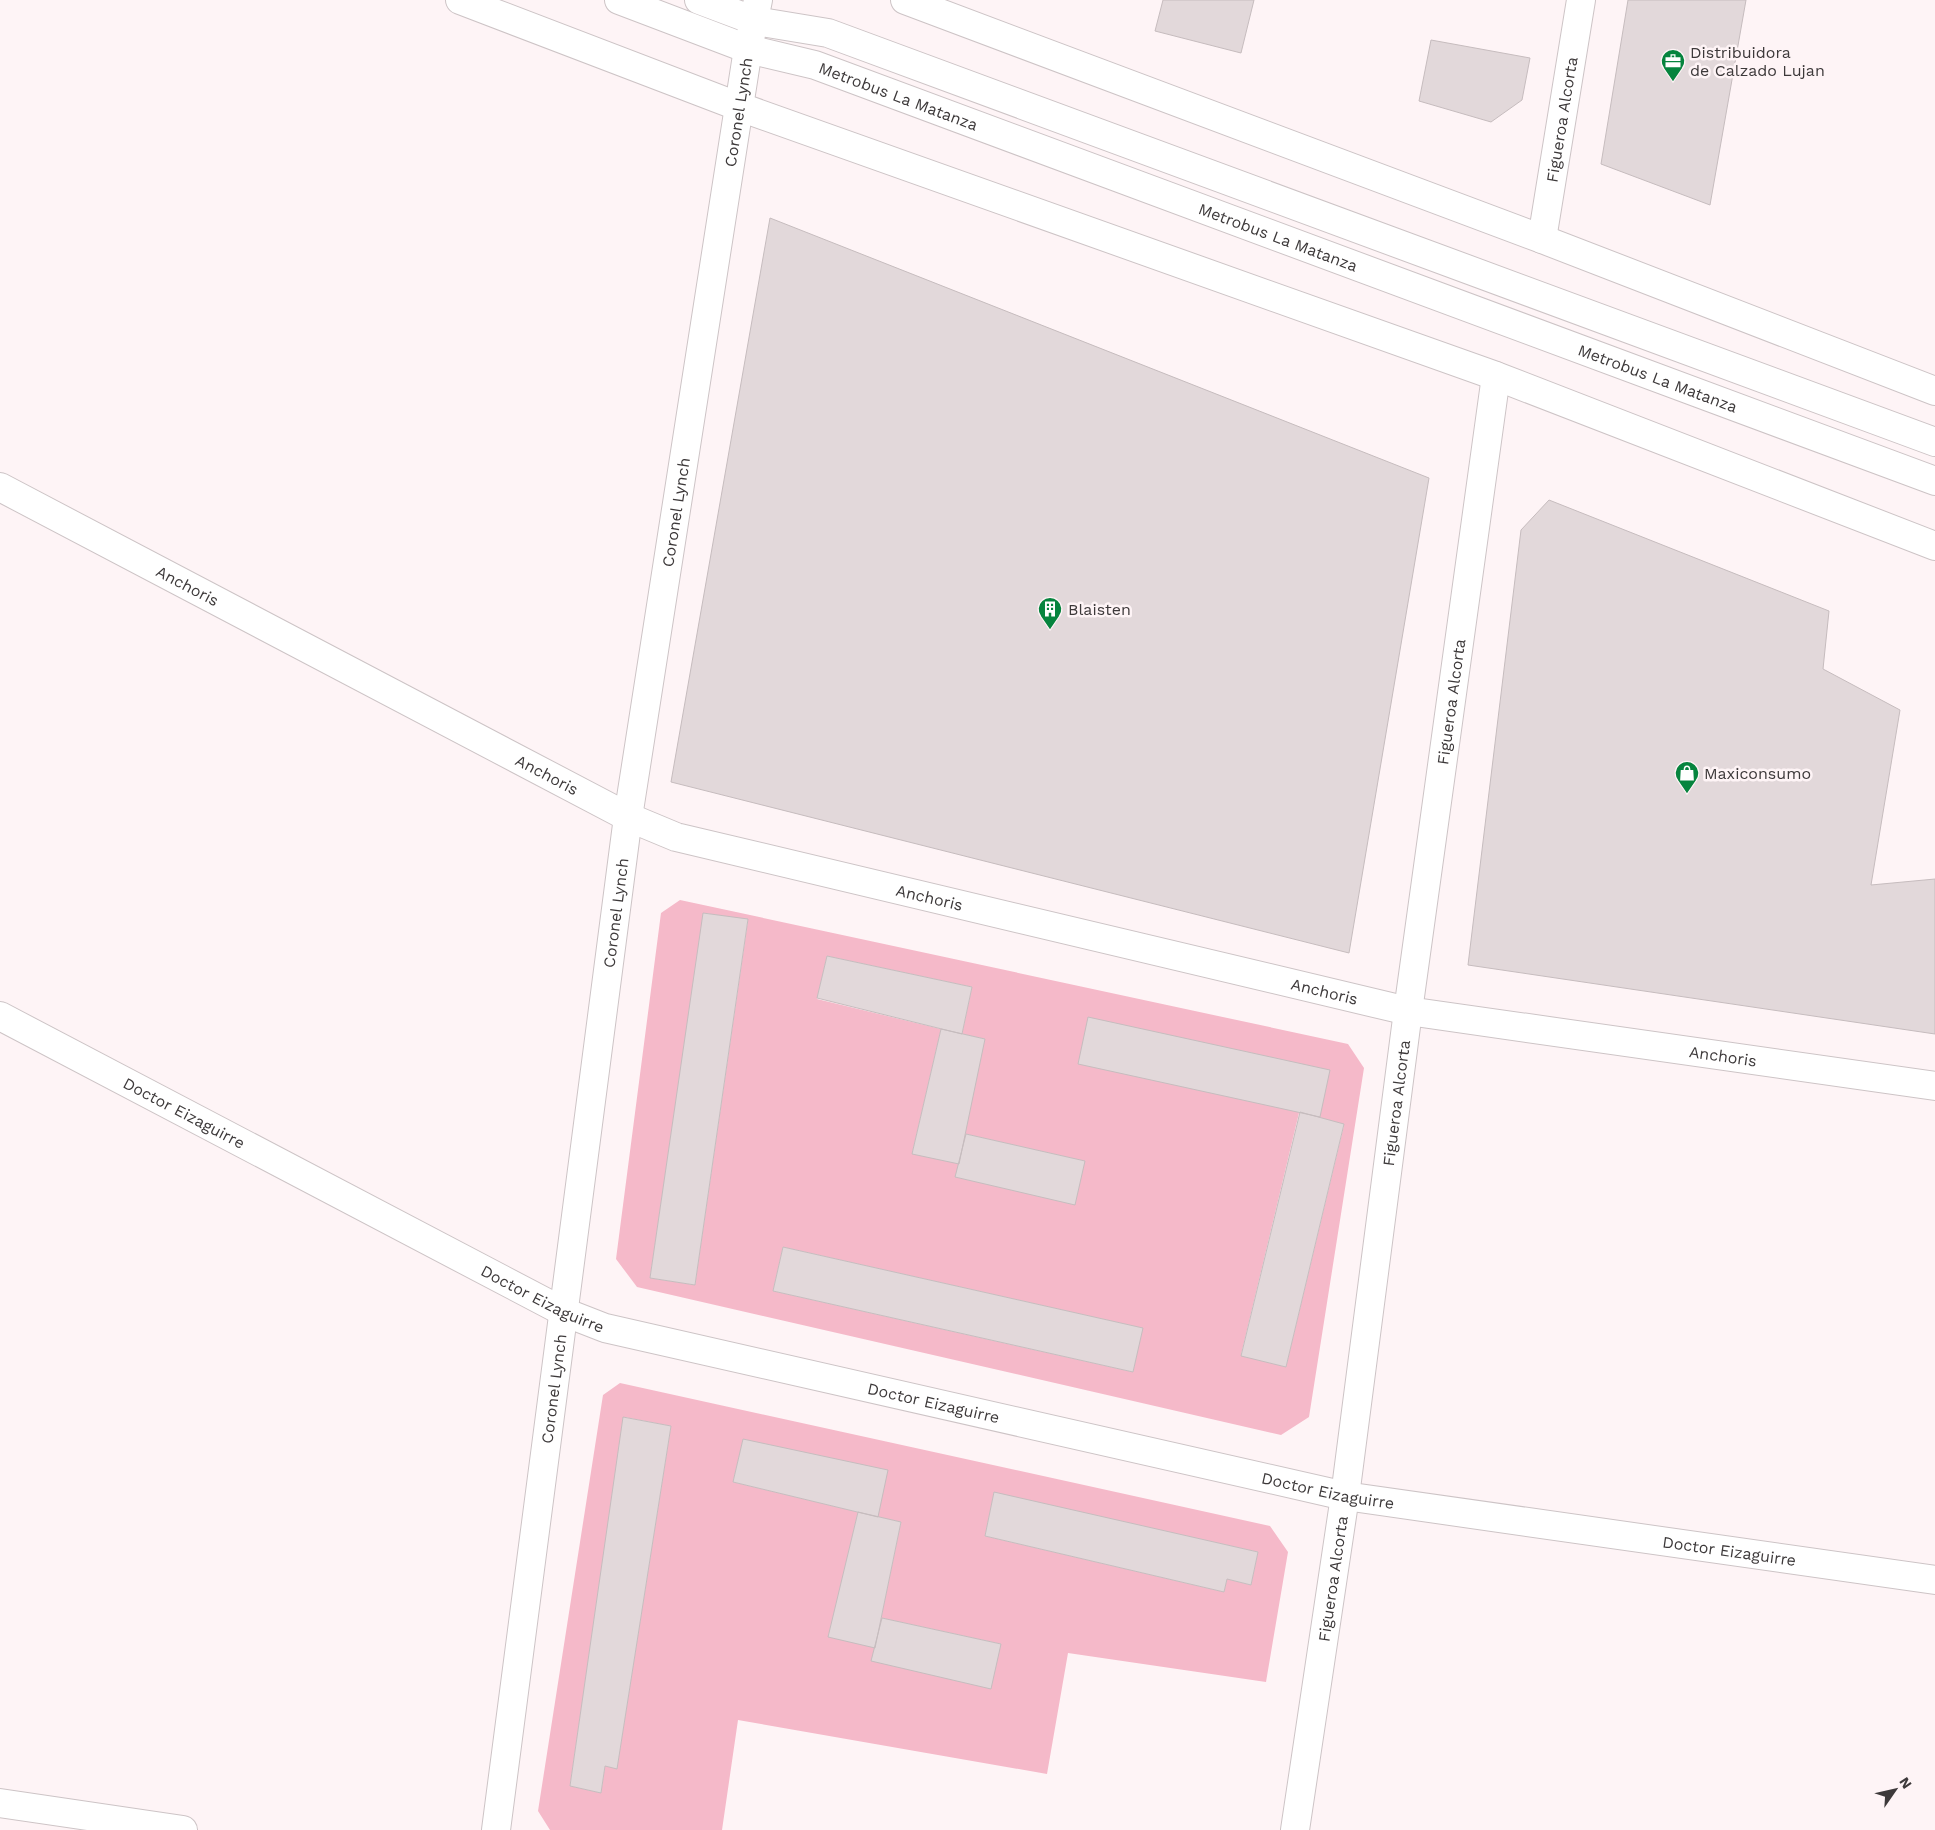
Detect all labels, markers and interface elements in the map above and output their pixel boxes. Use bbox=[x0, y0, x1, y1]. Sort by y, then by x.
place label: Distribuidora de Calzado Lujan bbox=[1690, 43, 1825, 80]
office icon: Distribuidora de Calzado Lujan bbox=[1660, 48, 1686, 82]
street label: Figueroa Alcorta bbox=[1542, 55, 1581, 184]
street label: Coronel Lynch bbox=[720, 56, 756, 168]
street label: Metrobus La Matanza bbox=[816, 58, 981, 134]
street label: Metrobus La Matanza bbox=[1196, 199, 1360, 275]
street label: Metrobus La Matanza bbox=[1576, 340, 1740, 416]
street label: Coronel Lynch bbox=[658, 456, 694, 568]
street label: Anchoris bbox=[153, 561, 222, 610]
building icon: Blaisten bbox=[1037, 596, 1063, 630]
place label: Blaisten bbox=[1068, 600, 1131, 619]
street label: Figueroa Alcorta bbox=[1433, 638, 1469, 766]
street label: Anchoris bbox=[512, 750, 582, 799]
shop icon: Maxiconsumo bbox=[1674, 760, 1700, 794]
place label: Maxiconsumo bbox=[1704, 764, 1811, 783]
street label: Coronel Lynch bbox=[599, 857, 632, 969]
street label: Anchoris bbox=[894, 880, 965, 914]
street label: Anchoris bbox=[1289, 974, 1360, 1008]
street label: Figueroa Alcorta bbox=[1378, 1039, 1414, 1167]
street label: Anchoris bbox=[1688, 1042, 1758, 1070]
street label: Doctor Eizaguirre bbox=[120, 1073, 248, 1152]
street label: Doctor Eizaguirre bbox=[478, 1261, 607, 1336]
street label: Coronel Lynch bbox=[537, 1333, 570, 1445]
street label: Doctor Eizaguirre bbox=[866, 1378, 1002, 1427]
street label: Doctor Eizaguirre bbox=[1260, 1468, 1395, 1512]
street label: Figueroa Alcorta bbox=[1314, 1515, 1351, 1643]
street label: Doctor Eizaguirre bbox=[1661, 1532, 1797, 1570]
north arrow bbox=[1870, 1765, 1920, 1815]
text: N bbox=[1896, 1774, 1915, 1792]

